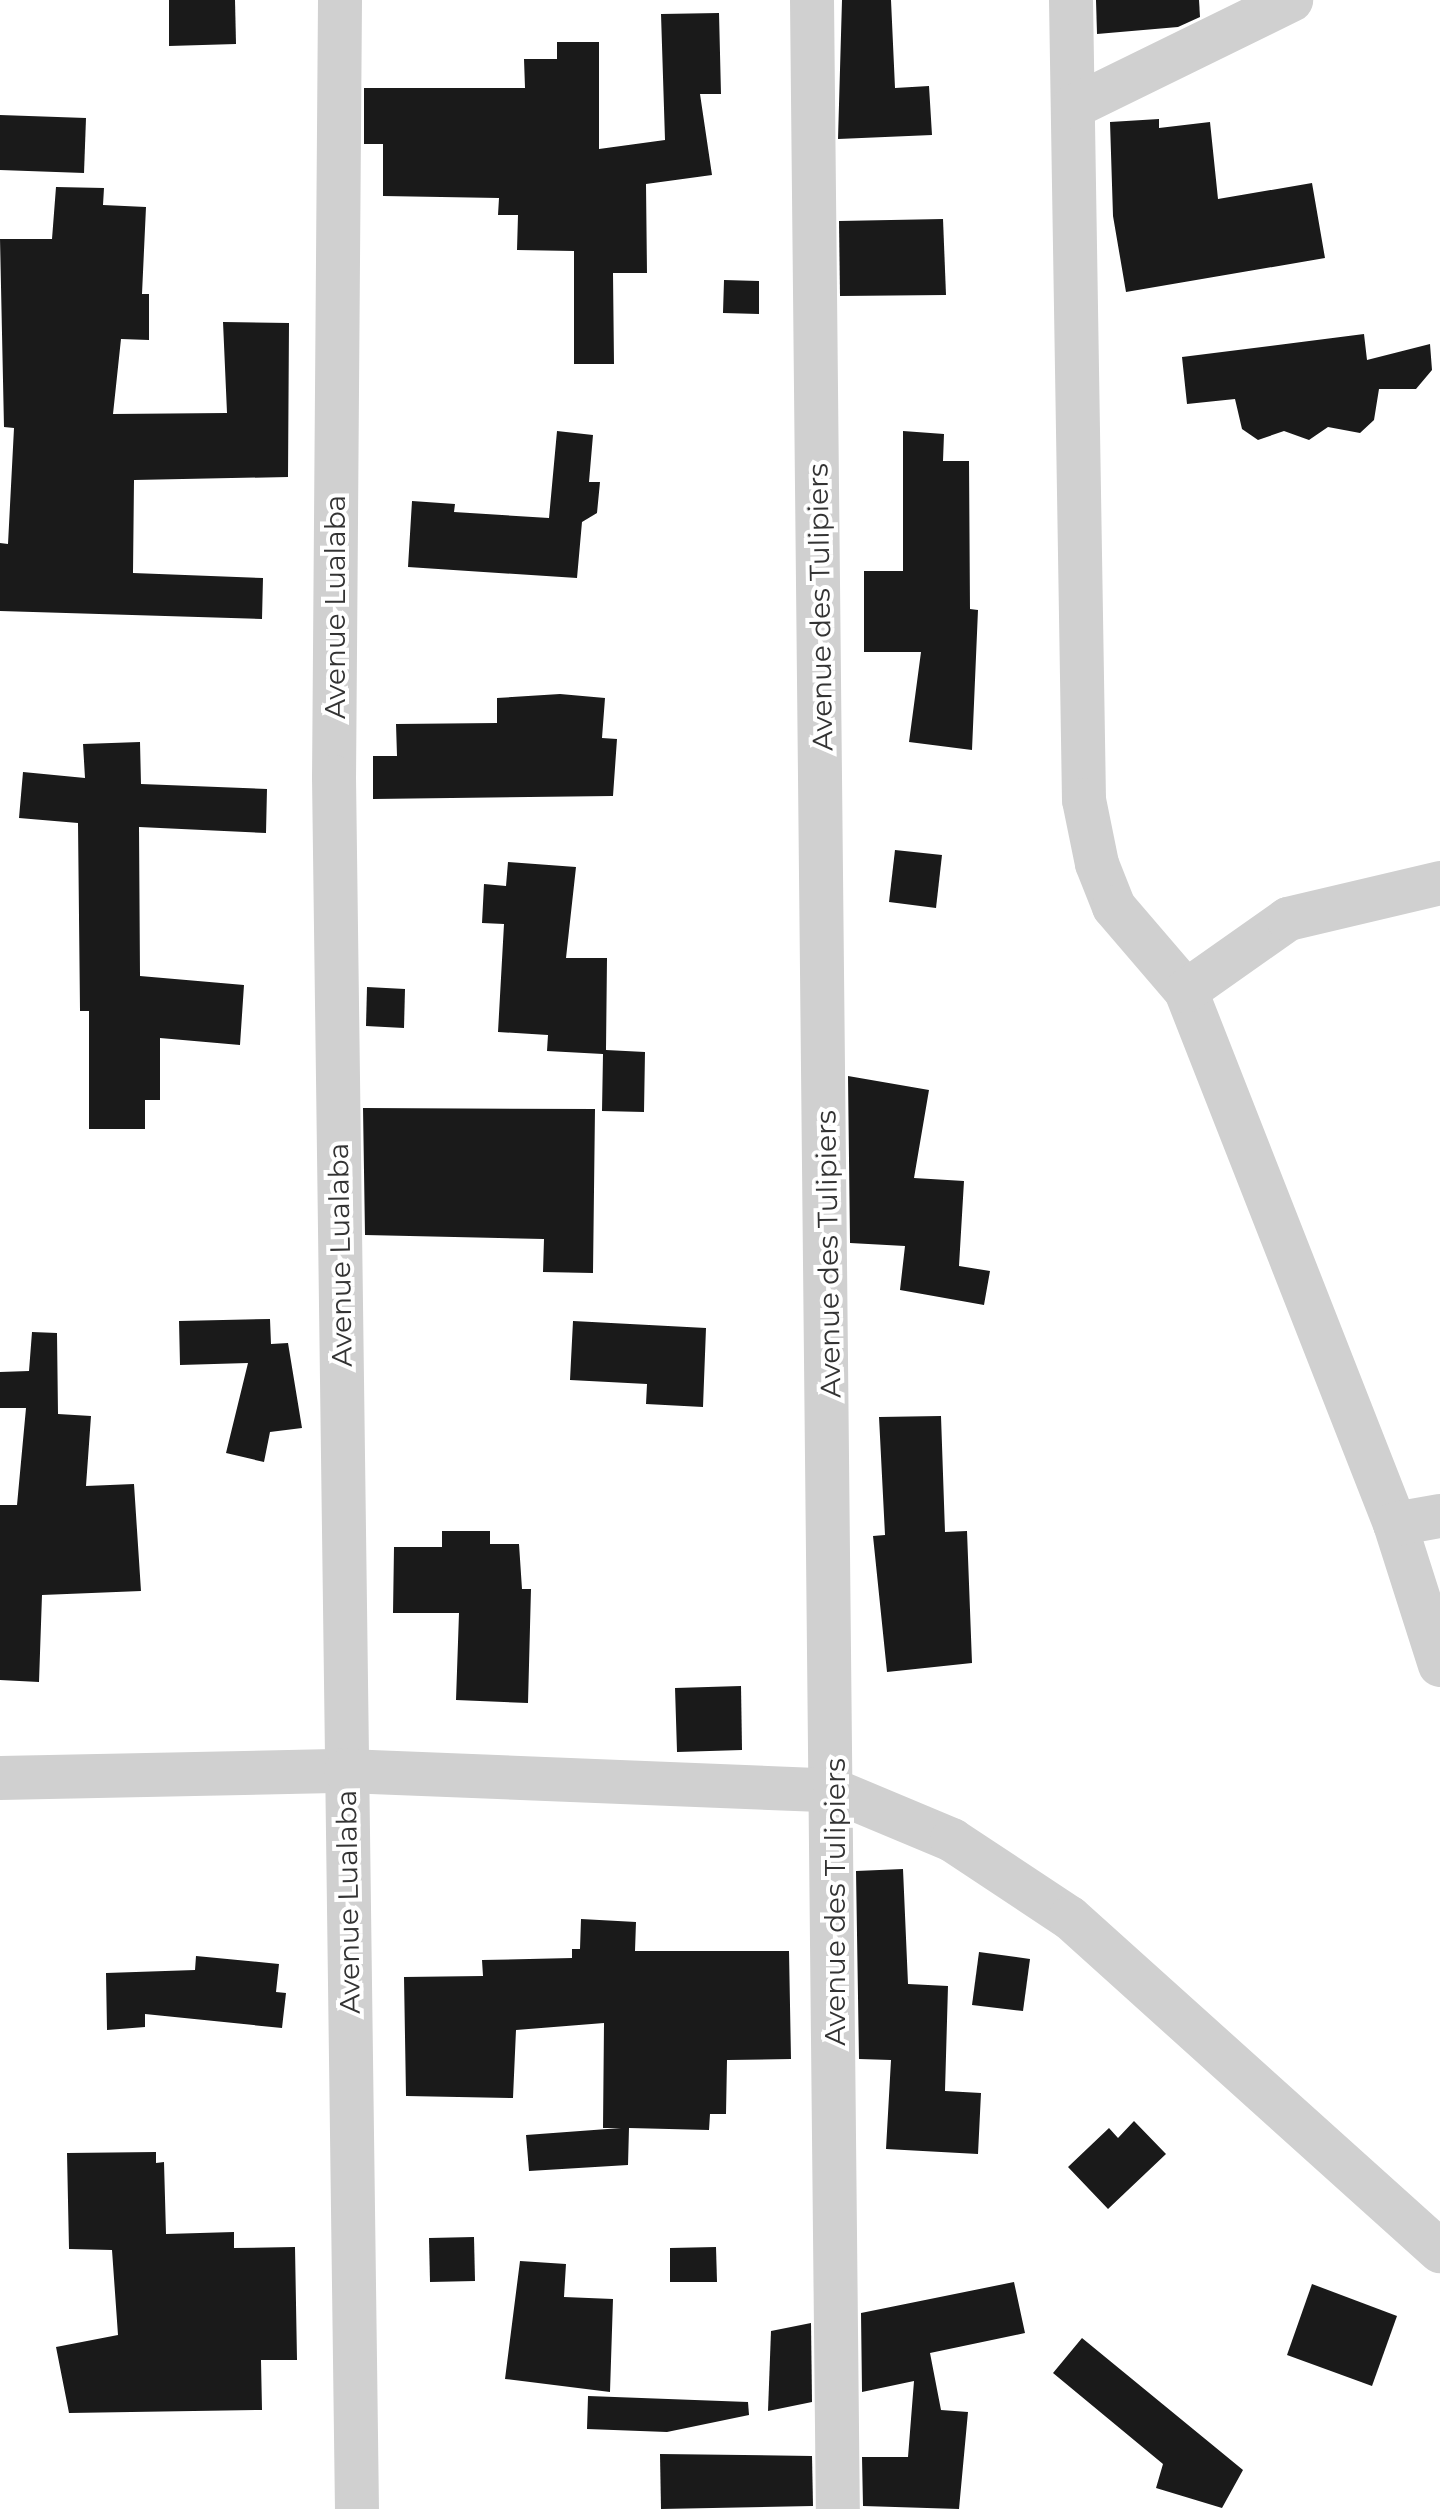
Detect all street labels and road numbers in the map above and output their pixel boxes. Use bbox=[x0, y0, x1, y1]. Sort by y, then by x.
street label: Avenue des Tulipiers bbox=[801, 463, 839, 751]
street label: Avenue Lualaba bbox=[318, 495, 352, 719]
street label: Avenue des Tulipiers bbox=[809, 1110, 847, 1398]
street label: Avenue Lualaba bbox=[321, 1143, 359, 1367]
street label: Avenue des Tulipiers bbox=[818, 1758, 852, 2046]
street label: Avenue Lualaba bbox=[329, 1790, 367, 2014]

